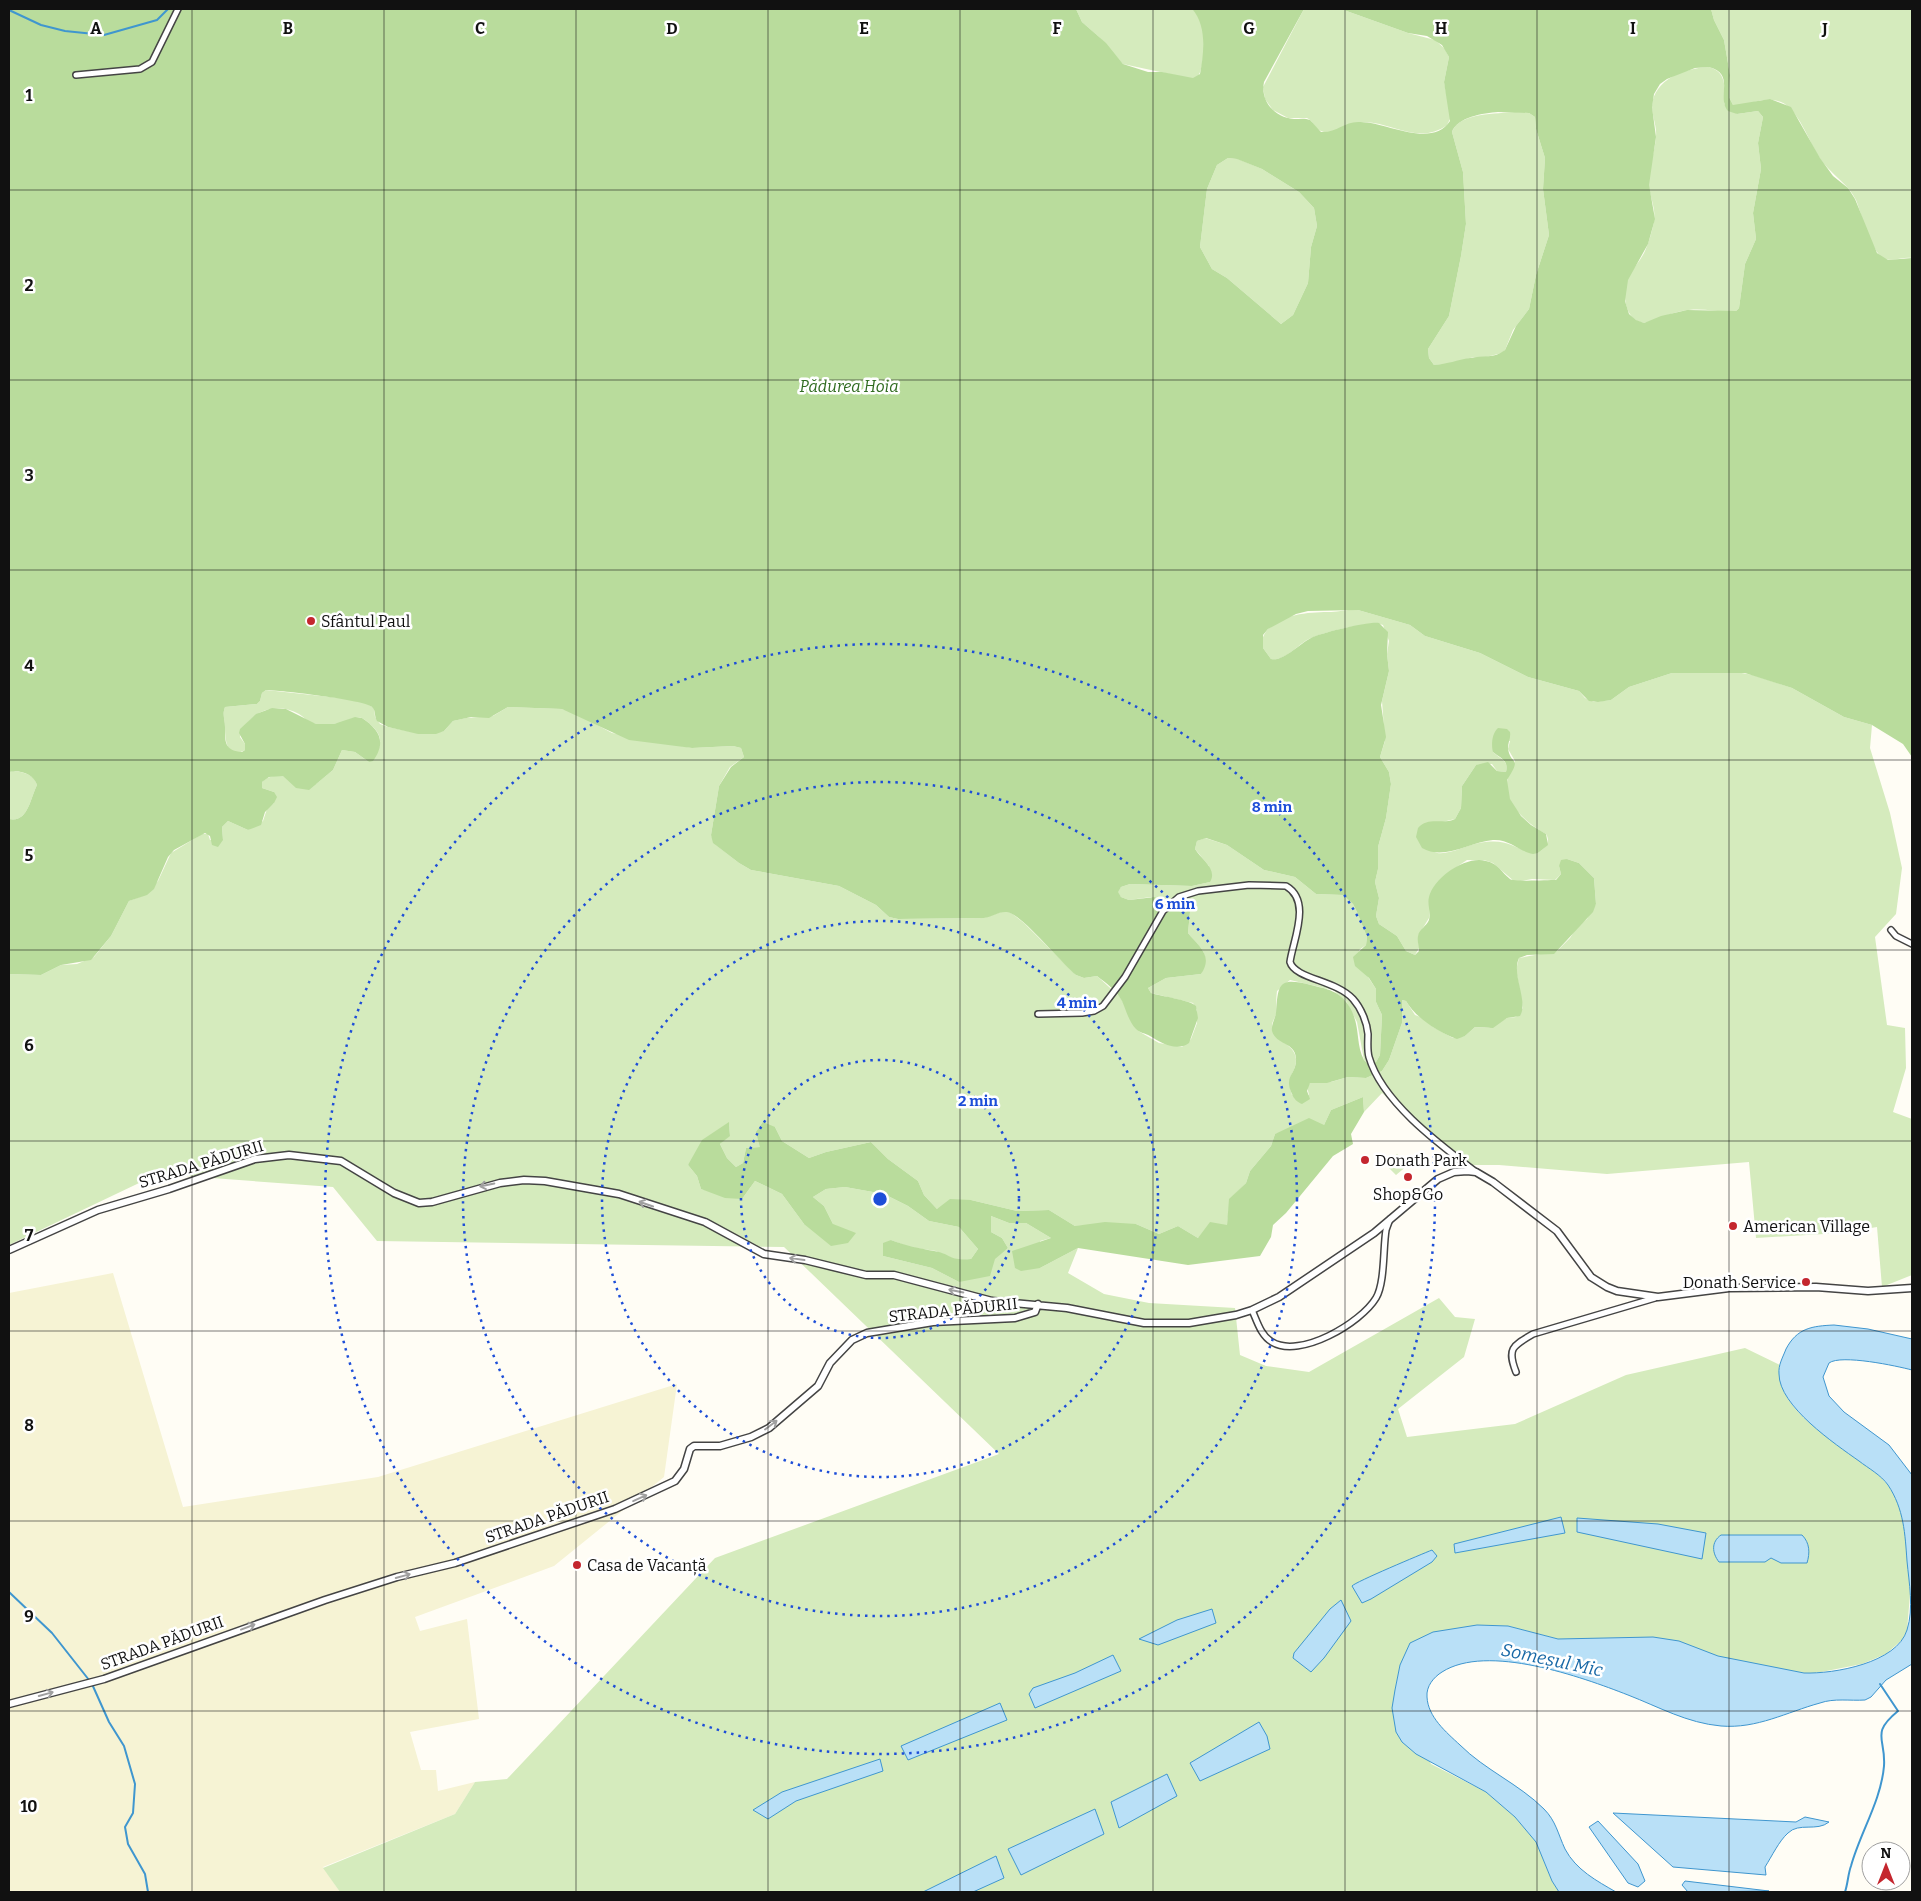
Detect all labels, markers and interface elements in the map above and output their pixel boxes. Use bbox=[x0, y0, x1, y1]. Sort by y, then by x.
text: A bbox=[90, 19, 102, 38]
text: B bbox=[283, 19, 293, 38]
text: C bbox=[475, 19, 485, 38]
text: D bbox=[666, 19, 678, 38]
text: E bbox=[859, 19, 869, 38]
text: F bbox=[1053, 19, 1062, 38]
text: G bbox=[1243, 19, 1255, 38]
text: H bbox=[1435, 19, 1448, 38]
text: I bbox=[1630, 19, 1636, 38]
text: J bbox=[1821, 19, 1828, 38]
text: 1 bbox=[26, 86, 33, 105]
text: 2 bbox=[24, 276, 34, 295]
park label: Pădurea Hoia bbox=[799, 377, 899, 396]
text: 3 bbox=[24, 466, 34, 485]
place label: Sfântul Paul bbox=[321, 612, 411, 631]
marker: Sfântul Paul bbox=[305, 615, 317, 627]
text: 4 bbox=[24, 656, 34, 675]
text: 8 min bbox=[1252, 798, 1293, 816]
text: 5 bbox=[25, 846, 34, 865]
text: 6 min bbox=[1155, 895, 1195, 913]
text: 4 min bbox=[1057, 994, 1098, 1012]
text: 6 bbox=[24, 1036, 34, 1055]
text: 2 min bbox=[958, 1092, 998, 1110]
street label: STRADA PĂDURII bbox=[136, 1135, 266, 1192]
place label: Donath Park bbox=[1375, 1151, 1467, 1170]
marker: Donath Park bbox=[1359, 1154, 1371, 1166]
marker: Shop&Go bbox=[1402, 1171, 1414, 1183]
one-way arrow bbox=[480, 1181, 496, 1191]
place label: Shop&Go bbox=[1373, 1185, 1443, 1204]
centre of rings bbox=[871, 1190, 889, 1208]
one-way arrow bbox=[639, 1199, 655, 1208]
place label: American Village bbox=[1743, 1217, 1870, 1236]
marker: American Village bbox=[1727, 1220, 1739, 1232]
text: 7 bbox=[25, 1226, 34, 1245]
one-way arrow bbox=[790, 1254, 806, 1264]
place label: Donath Service bbox=[1683, 1273, 1796, 1292]
marker: Donath Service bbox=[1800, 1276, 1812, 1288]
one-way arrow bbox=[948, 1286, 964, 1296]
street label: STRADA PĂDURII bbox=[887, 1293, 1018, 1326]
text: 8 bbox=[24, 1416, 34, 1435]
one-way arrow bbox=[764, 1420, 777, 1431]
street label: STRADA PĂDURII bbox=[482, 1486, 611, 1547]
one-way arrow bbox=[632, 1492, 647, 1502]
place label: Casa de Vacanță bbox=[587, 1556, 707, 1576]
marker: Casa de Vacanță bbox=[571, 1559, 583, 1571]
one-way arrow bbox=[394, 1571, 410, 1580]
text: 9 bbox=[24, 1607, 34, 1626]
street label: STRADA PĂDURII bbox=[98, 1611, 226, 1674]
one-way arrow bbox=[240, 1622, 256, 1631]
water label: Someșul Mic bbox=[1499, 1639, 1605, 1682]
one-way arrow bbox=[38, 1689, 54, 1699]
text: 10 bbox=[20, 1797, 38, 1816]
north arrow bbox=[1861, 1841, 1911, 1891]
text: N bbox=[1881, 1845, 1892, 1862]

